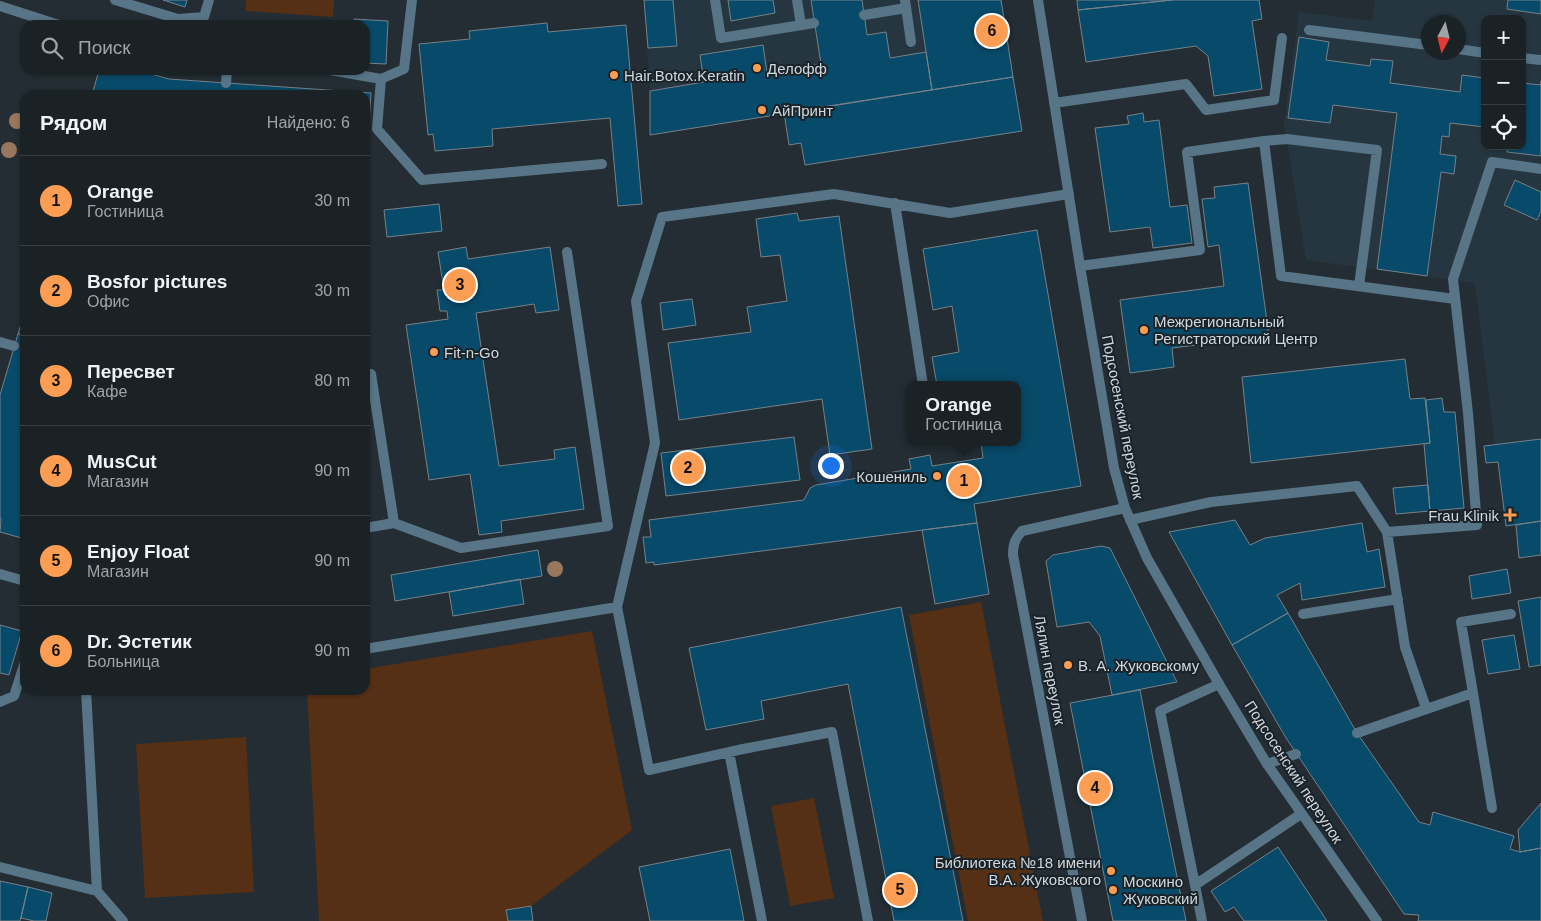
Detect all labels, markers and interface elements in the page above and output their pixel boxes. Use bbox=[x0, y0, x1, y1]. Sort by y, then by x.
pin: 6 bbox=[976, 12, 1008, 50]
north arrow bbox=[1421, 15, 1466, 60]
map controls bbox=[1481, 15, 1526, 150]
button: + bbox=[1481, 15, 1526, 60]
search box bbox=[20, 20, 370, 75]
icon: search bbox=[38, 34, 66, 62]
text: Поиск bbox=[78, 37, 131, 58]
place label: Делофф bbox=[767, 60, 827, 77]
button: − bbox=[1481, 60, 1526, 105]
marker: Делофф bbox=[751, 62, 763, 74]
place label: Hair.Botox.Keratin bbox=[624, 67, 745, 84]
marker: Hair.Botox.Keratin bbox=[608, 69, 620, 81]
place label: АйПринт bbox=[772, 102, 833, 119]
marker: АйПринт bbox=[756, 104, 768, 116]
button: locate bbox=[1481, 105, 1526, 150]
text: Рядом bbox=[40, 111, 107, 134]
text: Найдено: 6 bbox=[267, 114, 350, 131]
text: Orange bbox=[87, 181, 154, 202]
text: 1 bbox=[52, 192, 60, 209]
text: 30 m bbox=[314, 192, 350, 209]
text: Гостиница bbox=[87, 203, 164, 220]
pin: 3 bbox=[444, 266, 476, 304]
text: Bosfor pictures bbox=[87, 271, 227, 292]
text: 2 bbox=[52, 282, 60, 299]
text: 30 m bbox=[314, 282, 350, 299]
text: Офис bbox=[87, 293, 130, 310]
place label: Межрегиональный Регистраторский Центр bbox=[1154, 313, 1318, 347]
marker: Межрегиональный Регистраторский Центр bbox=[1138, 324, 1150, 336]
street label: Подсосенский переулок bbox=[1099, 334, 1147, 501]
place label: Fit-n-Go bbox=[444, 344, 499, 361]
marker: Fit-n-Go bbox=[428, 346, 440, 358]
text: Пересвет bbox=[87, 361, 175, 382]
text: 3 bbox=[52, 372, 60, 389]
text: 80 m bbox=[314, 372, 350, 389]
popup bbox=[906, 381, 1021, 446]
text: Кафе bbox=[87, 383, 127, 400]
text: Orange bbox=[925, 394, 992, 415]
text: Гостиница bbox=[925, 416, 1002, 433]
pin: 2 bbox=[672, 449, 704, 487]
text: MusCut bbox=[87, 451, 157, 472]
your location bbox=[818, 453, 844, 479]
text: 4 bbox=[52, 462, 60, 479]
text: 90 m bbox=[314, 462, 350, 479]
pin: 1 bbox=[948, 462, 980, 500]
place label: Кошениль bbox=[856, 468, 927, 485]
marker: Кошениль bbox=[931, 470, 943, 482]
text: Магазин bbox=[87, 473, 149, 490]
place label: Frau Klinik bbox=[1428, 507, 1499, 524]
marker: Frau Klinik bbox=[1503, 508, 1517, 522]
text: Enjoy Float bbox=[87, 541, 189, 562]
text: 5 bbox=[52, 552, 60, 569]
text: 90 m bbox=[314, 552, 350, 569]
text: Магазин bbox=[87, 563, 149, 580]
street label: Лялин переулок bbox=[1031, 614, 1069, 727]
text: Dr. Эстетик bbox=[87, 631, 192, 652]
text: 6 bbox=[52, 642, 60, 659]
text: 90 m bbox=[314, 642, 350, 659]
text: Больница bbox=[87, 653, 160, 670]
place label: В. А. Жуковскому bbox=[1078, 657, 1200, 674]
marker: В. А. Жуковскому bbox=[1062, 659, 1074, 671]
street label: Подсосенский переулок bbox=[1241, 697, 1347, 847]
pin: 4 bbox=[1079, 769, 1111, 807]
place label: Библиотека №18 имени В.А. Жуковского bbox=[935, 854, 1101, 888]
marker: Библиотека №18 имени В.А. Жуковского bbox=[1105, 865, 1117, 877]
pin: 5 bbox=[884, 871, 916, 909]
place label: Москино Жуковский bbox=[1123, 873, 1198, 907]
marker: Москино Жуковский bbox=[1107, 884, 1119, 896]

